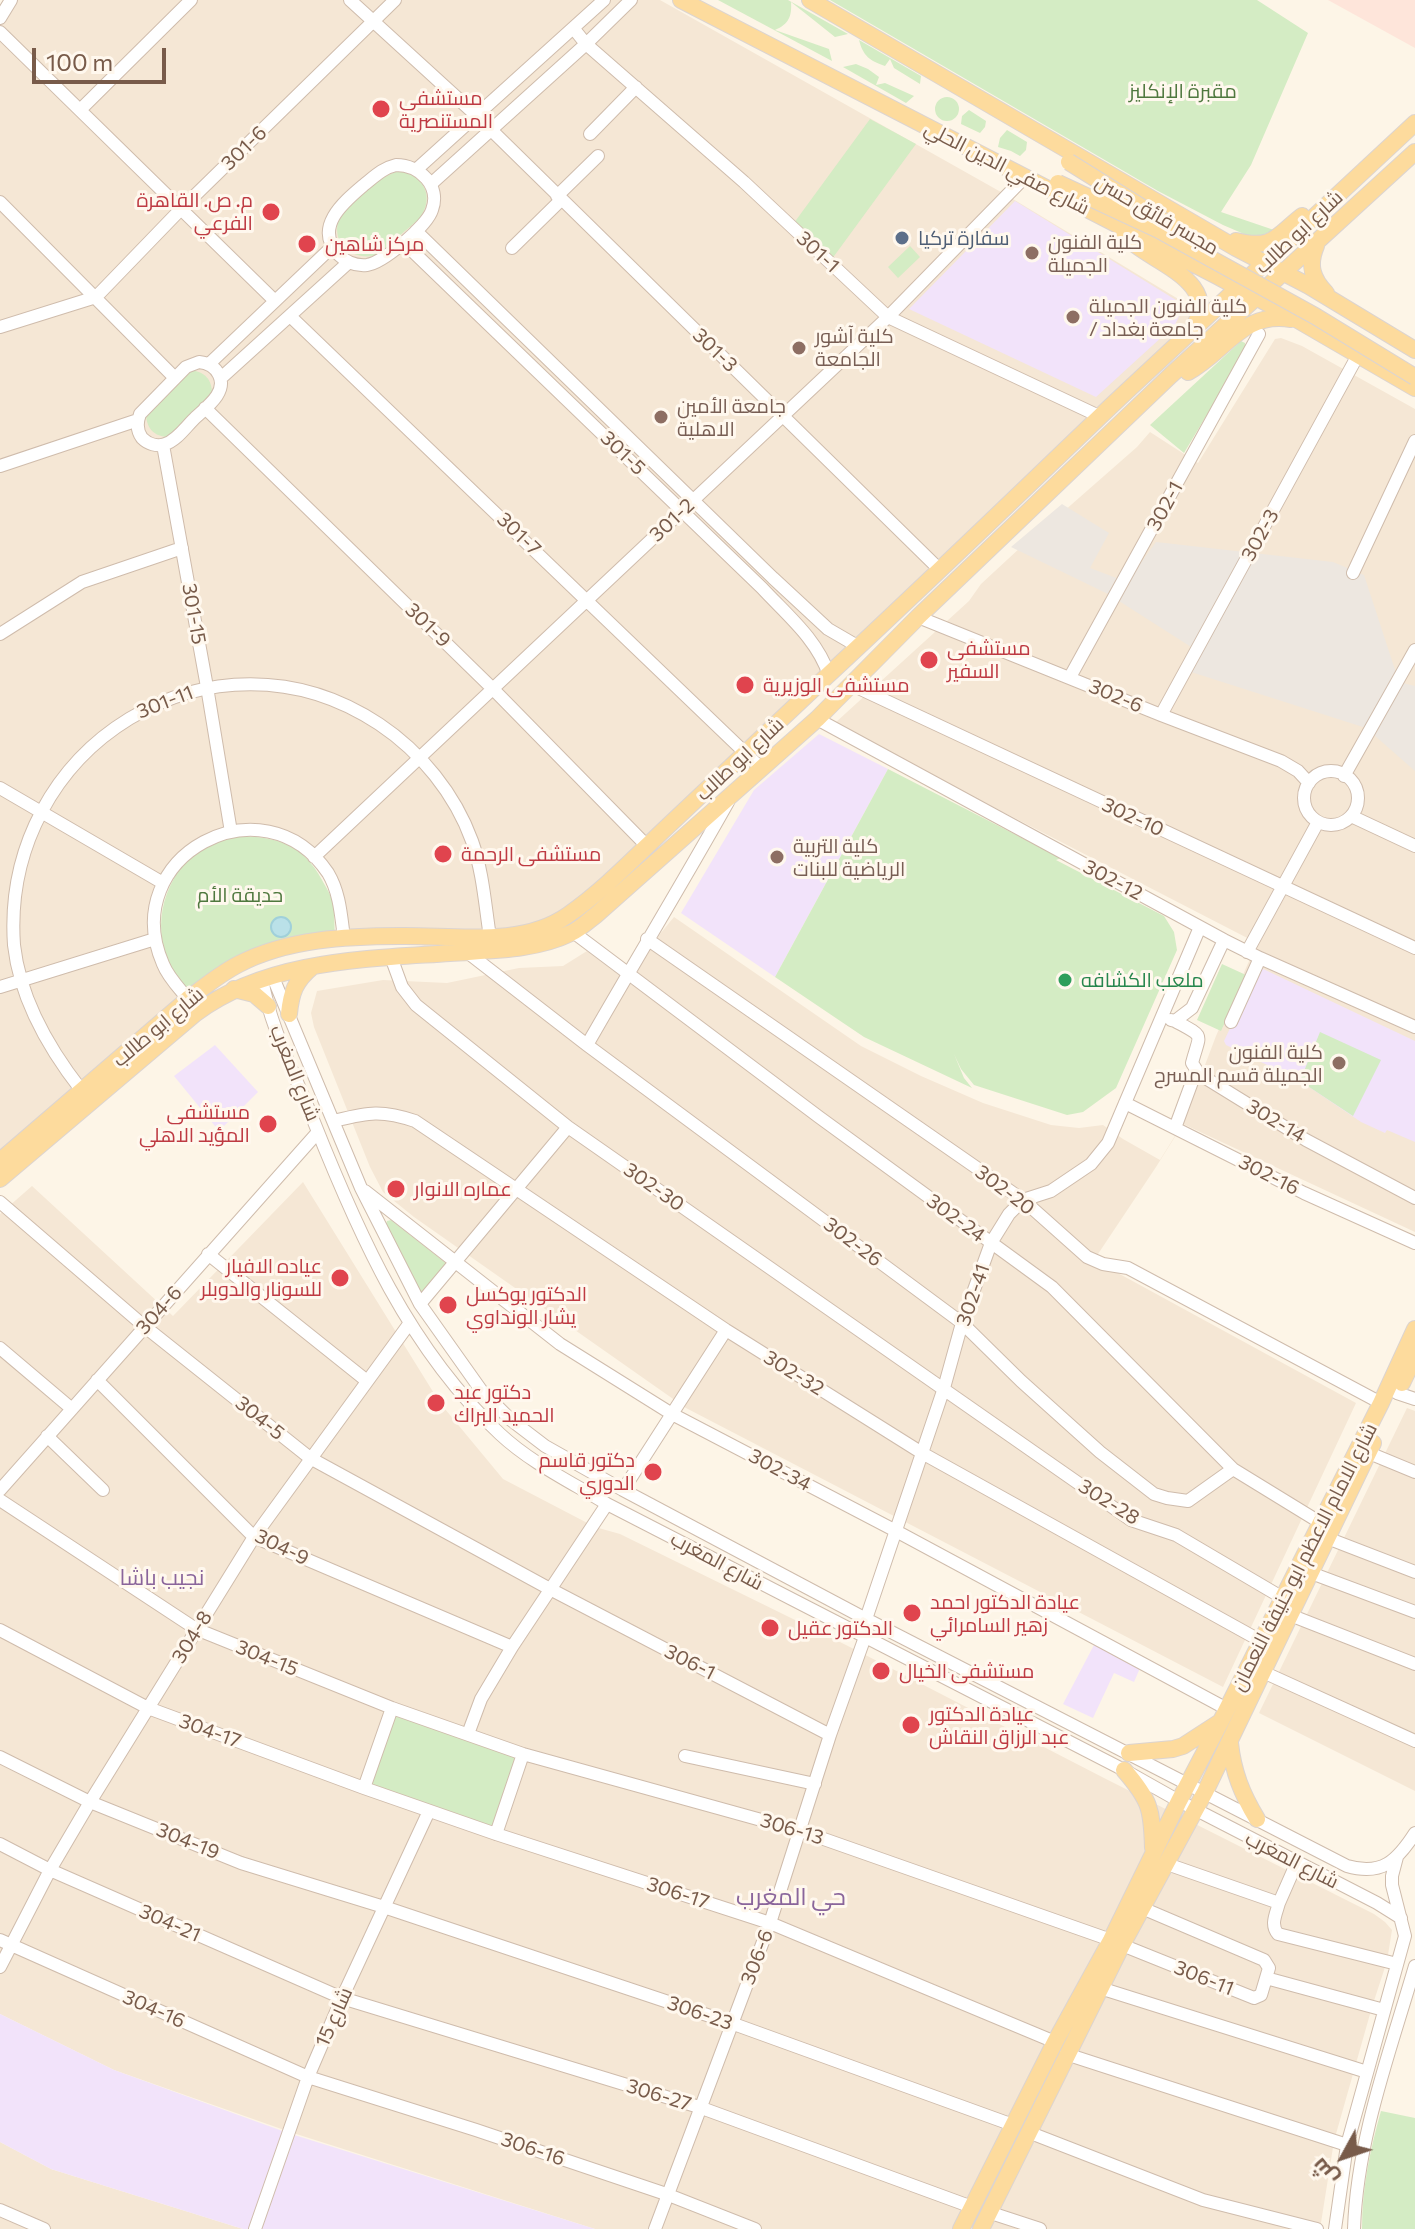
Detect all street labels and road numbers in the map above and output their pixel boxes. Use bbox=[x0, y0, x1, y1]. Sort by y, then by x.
street label: شارع صفي الدين الحلي bbox=[920, 116, 1094, 220]
street label: 301-6 bbox=[216, 121, 272, 175]
street label: مجسر فائق حسن bbox=[1091, 170, 1223, 260]
street label: شارع ابو طالب bbox=[1250, 185, 1348, 279]
street label: 301-1 bbox=[792, 226, 844, 278]
street label: 301-3 bbox=[688, 323, 742, 377]
street label: 301-5 bbox=[596, 426, 650, 480]
street label: 302-1 bbox=[1142, 477, 1188, 535]
street label: 301-2 bbox=[645, 493, 699, 547]
street label: 302-3 bbox=[1236, 505, 1284, 565]
street label: 301-7 bbox=[492, 507, 546, 561]
street label: 301-15 bbox=[177, 582, 211, 646]
street label: 301-9 bbox=[400, 598, 456, 652]
street label: 302-6 bbox=[1085, 674, 1147, 718]
street label: 301-11 bbox=[133, 680, 197, 724]
street label: شارع ابو طالب bbox=[691, 712, 789, 806]
street label: 302-10 bbox=[1098, 792, 1168, 842]
street label: 302-12 bbox=[1079, 854, 1147, 906]
street label: شارع ابو طالب bbox=[108, 982, 208, 1072]
street label: شارع المغرب bbox=[265, 1021, 325, 1125]
street label: 302-14 bbox=[1242, 1094, 1310, 1148]
street label: 302-16 bbox=[1235, 1150, 1303, 1200]
street label: 302-30 bbox=[619, 1158, 689, 1216]
street label: 302-20 bbox=[971, 1160, 1039, 1220]
street label: 302-24 bbox=[922, 1189, 990, 1247]
street label: 302-26 bbox=[819, 1212, 887, 1272]
street label: 302-41 bbox=[951, 1261, 995, 1329]
street label: 304-6 bbox=[131, 1281, 187, 1339]
street label: 302-32 bbox=[759, 1345, 829, 1401]
street label: 304-5 bbox=[231, 1391, 289, 1445]
street label: شارع الامام الاعظم ابو حنيفة النعمان bbox=[1226, 1419, 1382, 1695]
street label: 302-34 bbox=[745, 1444, 815, 1496]
street label: 302-28 bbox=[1074, 1474, 1144, 1530]
street label: 304-9 bbox=[251, 1524, 313, 1570]
street label: شارع المغرب bbox=[667, 1527, 767, 1595]
street label: 304-8 bbox=[167, 1606, 217, 1668]
street label: 304-15 bbox=[232, 1635, 302, 1681]
street label: 306-1 bbox=[661, 1639, 719, 1685]
street label: 304-17 bbox=[176, 1709, 244, 1753]
street label: 306-13 bbox=[757, 1808, 827, 1850]
street label: 304-19 bbox=[153, 1818, 223, 1864]
street label: شارع المغرب bbox=[1241, 1826, 1343, 1894]
street label: 306-17 bbox=[644, 1872, 712, 1914]
street label: 304-21 bbox=[136, 1899, 204, 1947]
street label: 306-6 bbox=[736, 1926, 778, 1988]
street label: 306-11 bbox=[1171, 1955, 1237, 2001]
street label: شارع 15 bbox=[310, 1984, 358, 2050]
street label: 304-16 bbox=[119, 1985, 189, 2033]
street label: 306-23 bbox=[664, 1991, 736, 2035]
street label: 306-27 bbox=[624, 2074, 694, 2116]
street label: 306-16 bbox=[498, 2127, 568, 2171]

